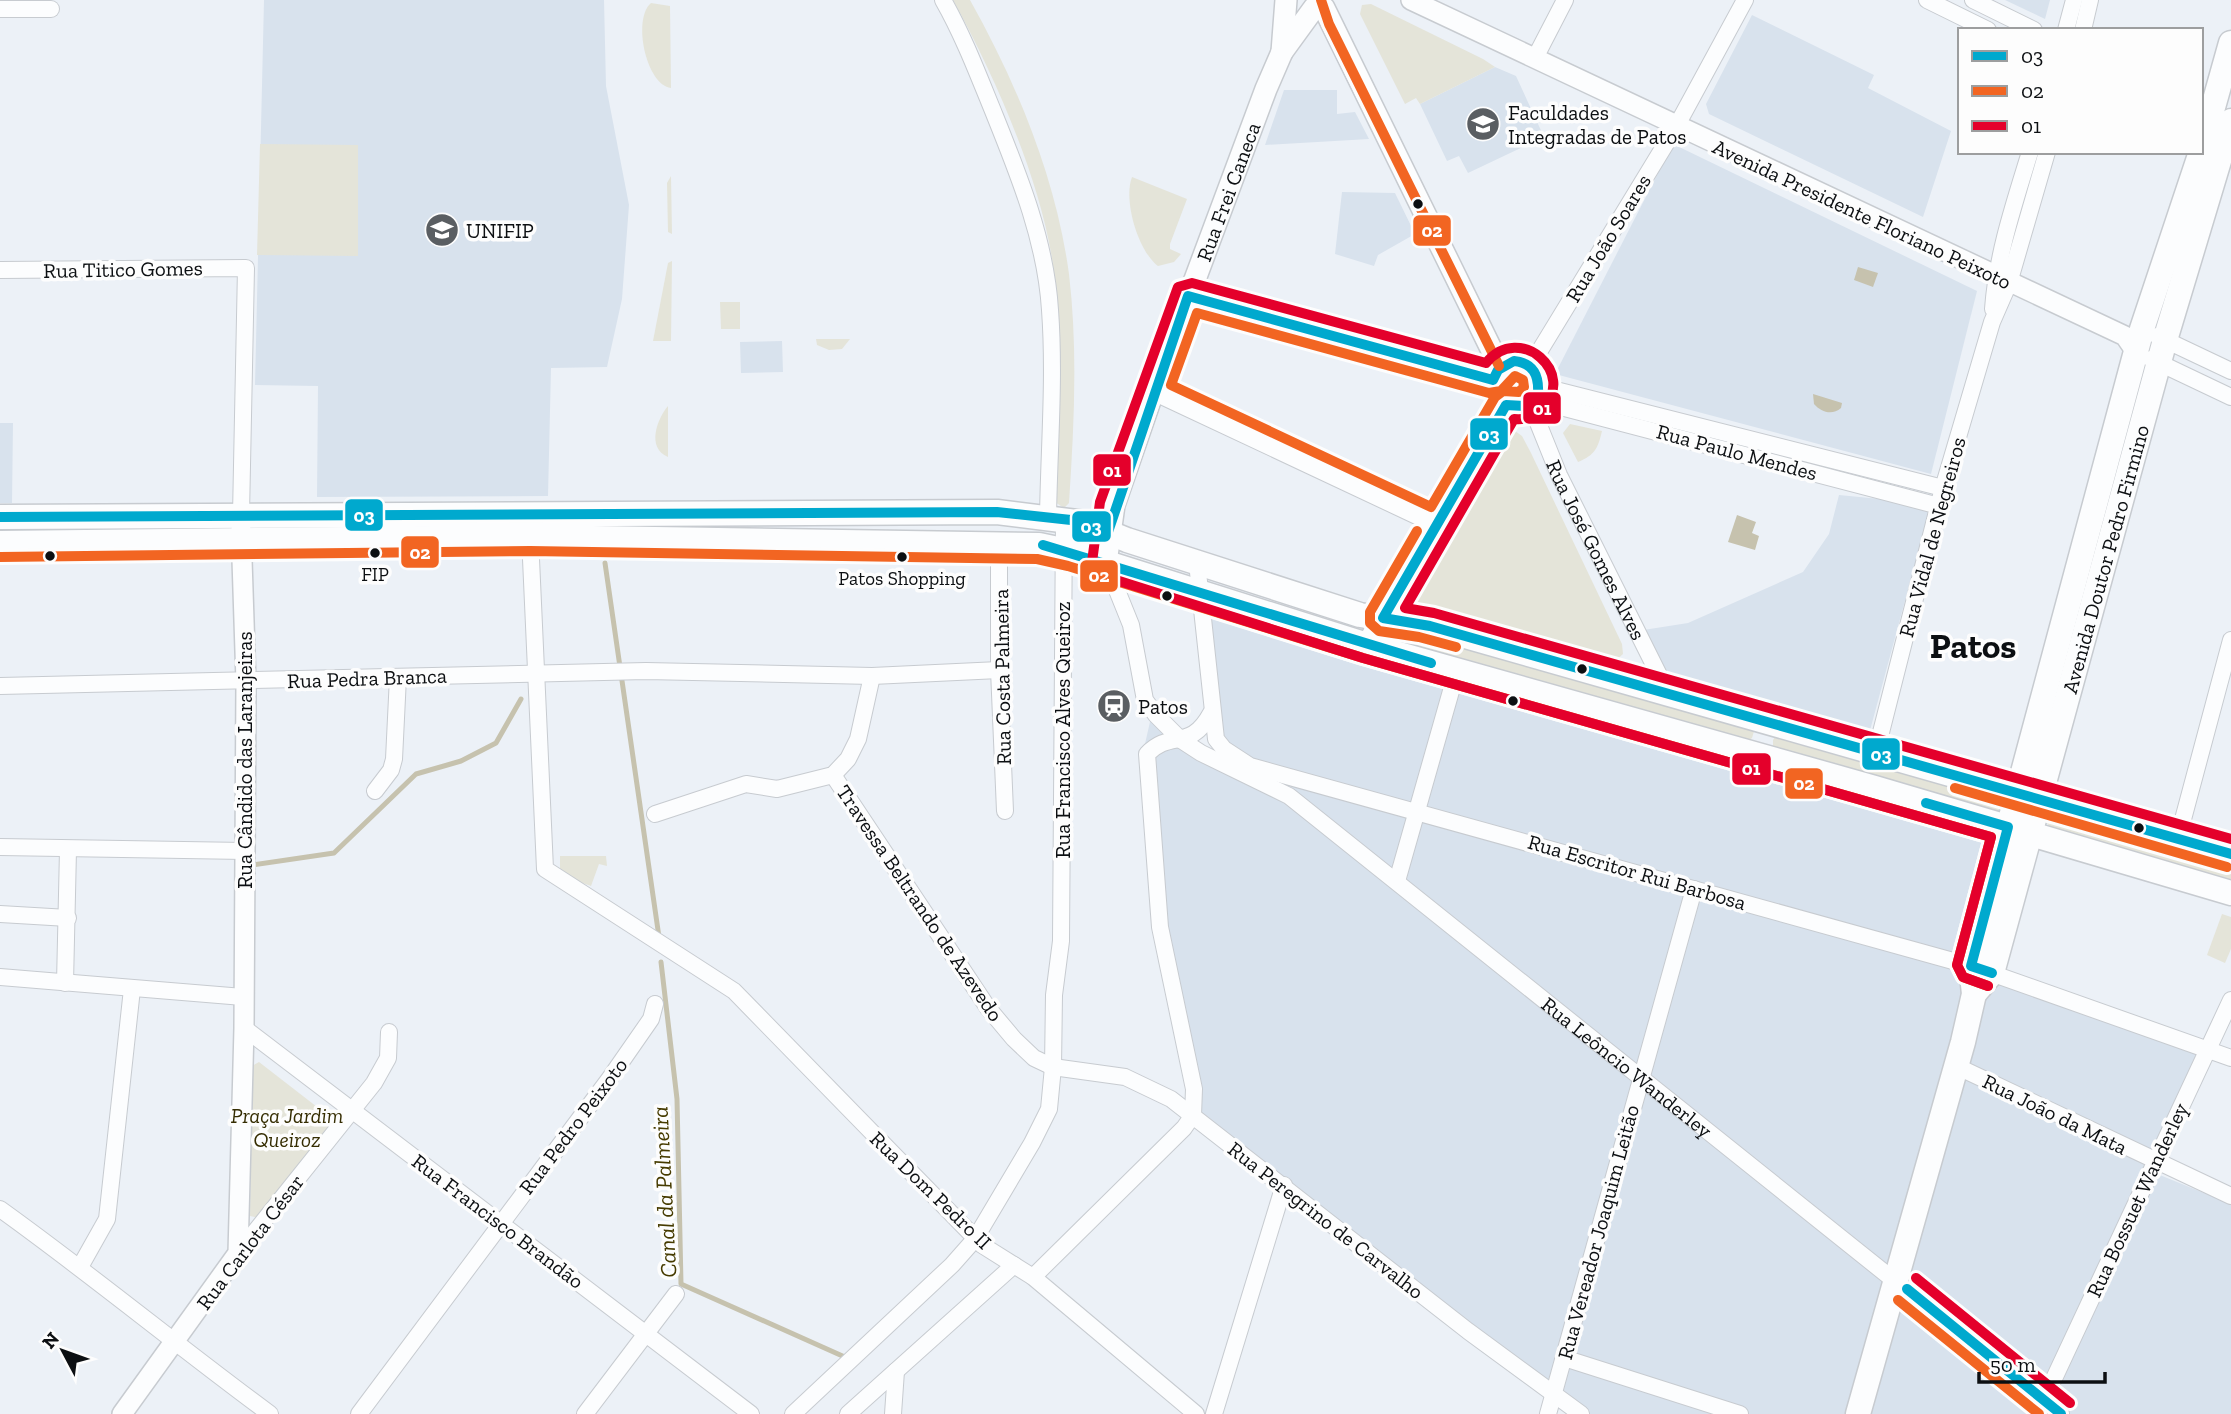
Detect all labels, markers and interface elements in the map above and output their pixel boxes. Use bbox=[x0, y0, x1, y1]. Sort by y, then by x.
legend bbox=[1958, 28, 2203, 154]
text: 03 bbox=[2021, 43, 2043, 68]
text: 02 bbox=[2021, 78, 2044, 103]
place label: Faculdades Integradas de Patos bbox=[1508, 100, 1687, 149]
school or university icon: Faculdades Integradas de Patos bbox=[1464, 105, 1502, 143]
text: 01 bbox=[2021, 113, 2041, 138]
street label: Rua Frei Caneca bbox=[1190, 119, 1265, 264]
street label: Avenida Presidente Floriano Peixoto bbox=[1709, 134, 2015, 294]
street label: Rua João Soares bbox=[1560, 170, 1656, 306]
unlabelled marker bbox=[1411, 197, 1425, 211]
school or university icon: UNIFIP bbox=[423, 211, 461, 249]
line badge: 02 bbox=[1412, 214, 1452, 247]
place label: UNIFIP bbox=[466, 218, 534, 243]
text: 02 bbox=[1421, 219, 1443, 242]
street label: Rua Titico Gomes bbox=[43, 255, 203, 283]
line badge: 01 bbox=[1522, 391, 1562, 425]
text: 01 bbox=[1533, 397, 1552, 420]
line badge: 03 bbox=[1469, 417, 1509, 451]
street label: Rua Paulo Mendes bbox=[1654, 419, 1820, 485]
street label: Avenida Doutor Pedro Firmino bbox=[2057, 422, 2154, 696]
text: 03 bbox=[1478, 423, 1500, 446]
street label: Rua Vidal de Negreiros bbox=[1893, 434, 1971, 640]
line badge: 01 bbox=[1092, 453, 1132, 487]
street label: Rua José Gomes Alves bbox=[1542, 456, 1652, 644]
text: 01 bbox=[1103, 459, 1122, 482]
line badge: 03 bbox=[344, 498, 384, 532]
text: 03 bbox=[353, 504, 375, 527]
line badge: 03 bbox=[1071, 510, 1112, 543]
text: 03 bbox=[1080, 515, 1102, 538]
line badge: 02 bbox=[400, 535, 440, 569]
text: 02 bbox=[409, 541, 431, 564]
marker: FIP bbox=[368, 546, 382, 560]
unlabelled marker bbox=[43, 549, 57, 563]
marker: Patos Shopping bbox=[895, 550, 909, 564]
line badge: 02 bbox=[1079, 559, 1119, 593]
place label: FIP bbox=[361, 563, 389, 586]
text: 02 bbox=[1088, 564, 1110, 587]
place label: Patos Shopping bbox=[838, 567, 966, 590]
street label: Rua Costa Palmeira bbox=[988, 589, 1016, 765]
unlabelled marker bbox=[1160, 589, 1174, 603]
street label: Rua Francisco Alves Queiroz bbox=[1050, 601, 1075, 859]
district label: Patos bbox=[1930, 625, 2016, 667]
street label: Rua Cândido das Laranjeiras bbox=[232, 631, 258, 889]
unlabelled marker bbox=[1575, 662, 1589, 676]
street label: Rua Pedra Branca bbox=[287, 663, 447, 693]
station icon: Patos bbox=[1095, 687, 1133, 725]
place label: Patos bbox=[1138, 694, 1188, 719]
unlabelled marker bbox=[1506, 694, 1520, 708]
line badge: 03 bbox=[1861, 737, 1901, 771]
text: 03 bbox=[1870, 743, 1892, 766]
line badge: 01 bbox=[1731, 752, 1772, 786]
text: 01 bbox=[1742, 757, 1761, 780]
line badge: 02 bbox=[1784, 767, 1824, 800]
text: 02 bbox=[1793, 772, 1815, 795]
street label: Travessa Beltrando de Azevedo bbox=[831, 780, 1009, 1026]
unlabelled marker bbox=[2132, 821, 2146, 835]
street label: Rua Escritor Rui Barbosa bbox=[1525, 829, 1749, 915]
street label: Rua Leôncio Wanderley bbox=[1537, 991, 1718, 1143]
street label: Rua Pedro Peixoto bbox=[514, 1053, 632, 1199]
street label: Rua João da Mata bbox=[1979, 1068, 2131, 1160]
street label: Rua Bossuet Wanderley bbox=[2081, 1099, 2193, 1301]
street label: Rua Vereador Joaquim Leitão bbox=[1552, 1102, 1644, 1362]
park label: Praça Jardim Queiroz bbox=[231, 1103, 343, 1152]
water label: Canal da Palmeira bbox=[646, 1105, 682, 1279]
street label: Rua Dom Pedro II bbox=[865, 1126, 997, 1254]
street label: Rua Peregrino de Carvalho bbox=[1223, 1136, 1429, 1304]
street label: Rua Francisco Brandão bbox=[407, 1148, 589, 1294]
street label: Rua Carlota César bbox=[191, 1170, 309, 1314]
north arrow bbox=[28, 1316, 98, 1386]
text: N bbox=[37, 1327, 64, 1353]
scale bar bbox=[1979, 1340, 2105, 1384]
text: 50 m bbox=[1990, 1352, 2036, 1377]

